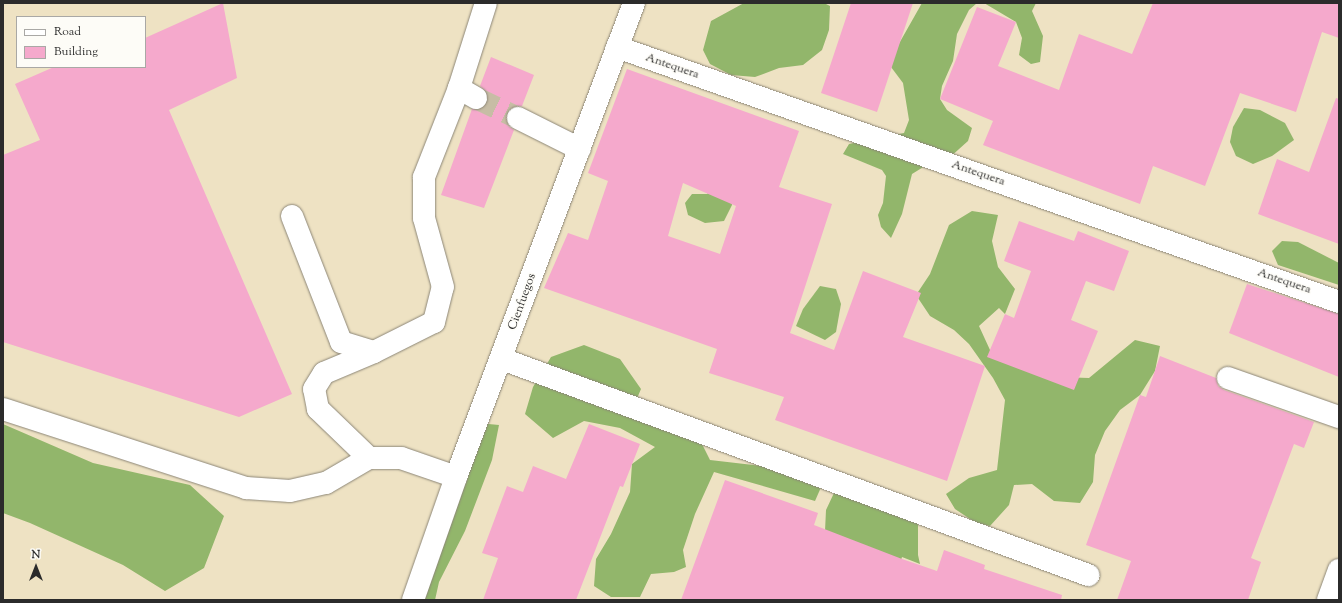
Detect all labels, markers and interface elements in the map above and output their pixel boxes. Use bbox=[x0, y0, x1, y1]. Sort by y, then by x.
legend bbox=[16, 16, 146, 68]
text: Road bbox=[54, 23, 81, 41]
text: Building bbox=[54, 43, 98, 61]
street label: Antequera bbox=[643, 51, 701, 83]
street label: Antequera bbox=[949, 158, 1007, 190]
street label: Antequera bbox=[1255, 266, 1313, 298]
street label: Cienfuegos bbox=[506, 272, 540, 332]
north arrow bbox=[16, 547, 56, 587]
text: N bbox=[32, 547, 40, 563]

